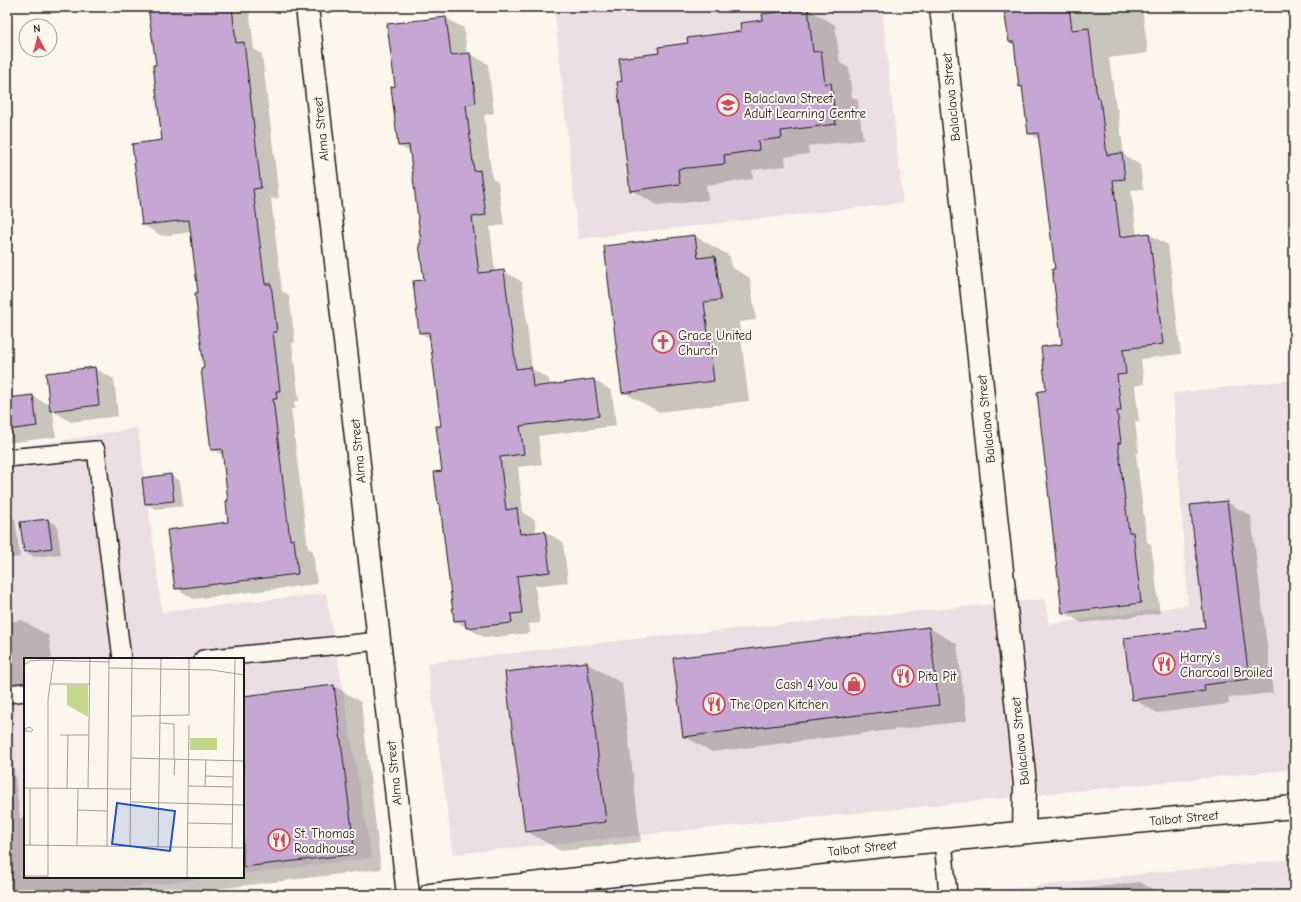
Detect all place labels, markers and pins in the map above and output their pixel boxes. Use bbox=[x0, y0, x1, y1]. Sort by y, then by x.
place label: Balaclava Street Adult Learning Centre bbox=[744, 91, 867, 121]
school or university icon: Balaclava Street Adult Learning Centre bbox=[715, 92, 741, 118]
place label: Grace United Church bbox=[678, 328, 752, 358]
church icon: Grace United Church bbox=[650, 329, 676, 355]
place label: Harry's Charcoal Broiled bbox=[1180, 650, 1273, 680]
restaurant icon: Harry's Charcoal Broiled bbox=[1151, 651, 1177, 677]
restaurant icon: Pita Pit bbox=[890, 663, 916, 689]
place label: Pita Pit bbox=[918, 669, 958, 684]
shop icon: Cash 4 You bbox=[841, 671, 867, 697]
place label: Cash 4 You bbox=[775, 677, 838, 692]
restaurant icon: The Open Kitchen bbox=[701, 691, 727, 717]
place label: The Open Kitchen bbox=[730, 697, 828, 712]
place label: St. Thomas Roadhouse bbox=[294, 826, 355, 856]
restaurant icon: St. Thomas Roadhouse bbox=[266, 827, 292, 853]

